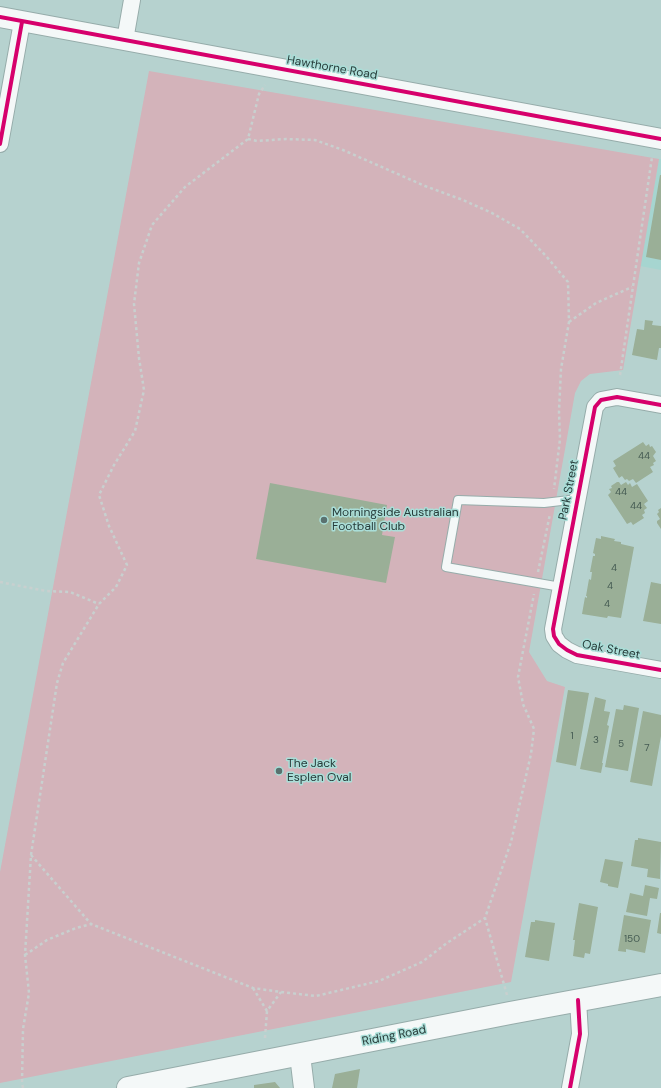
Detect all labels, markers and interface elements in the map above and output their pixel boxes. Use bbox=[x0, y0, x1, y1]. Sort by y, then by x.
street label: Hawthorne Road bbox=[286, 53, 378, 83]
house number: 44 bbox=[638, 450, 650, 462]
street label: Park Street bbox=[556, 459, 582, 521]
house number: 44 bbox=[615, 486, 627, 498]
house number: 44 bbox=[630, 500, 642, 512]
place label: Morningside Australian Football Club bbox=[332, 506, 459, 534]
marker: Morningside Australian Football Club bbox=[319, 515, 329, 525]
house number: 4 bbox=[611, 562, 617, 574]
house number: 4 bbox=[607, 580, 613, 592]
house number: 4 bbox=[604, 598, 610, 610]
street label: Oak Street bbox=[581, 637, 641, 663]
house number: 1 bbox=[570, 730, 574, 742]
house number: 3 bbox=[593, 734, 599, 746]
house number: 5 bbox=[618, 738, 624, 750]
house number: 7 bbox=[644, 742, 650, 754]
place label: The Jack Esplen Oval bbox=[287, 757, 351, 785]
marker: The Jack Esplen Oval bbox=[274, 766, 284, 776]
house number: 150 bbox=[624, 933, 640, 945]
street label: Riding Road bbox=[361, 1023, 427, 1049]

